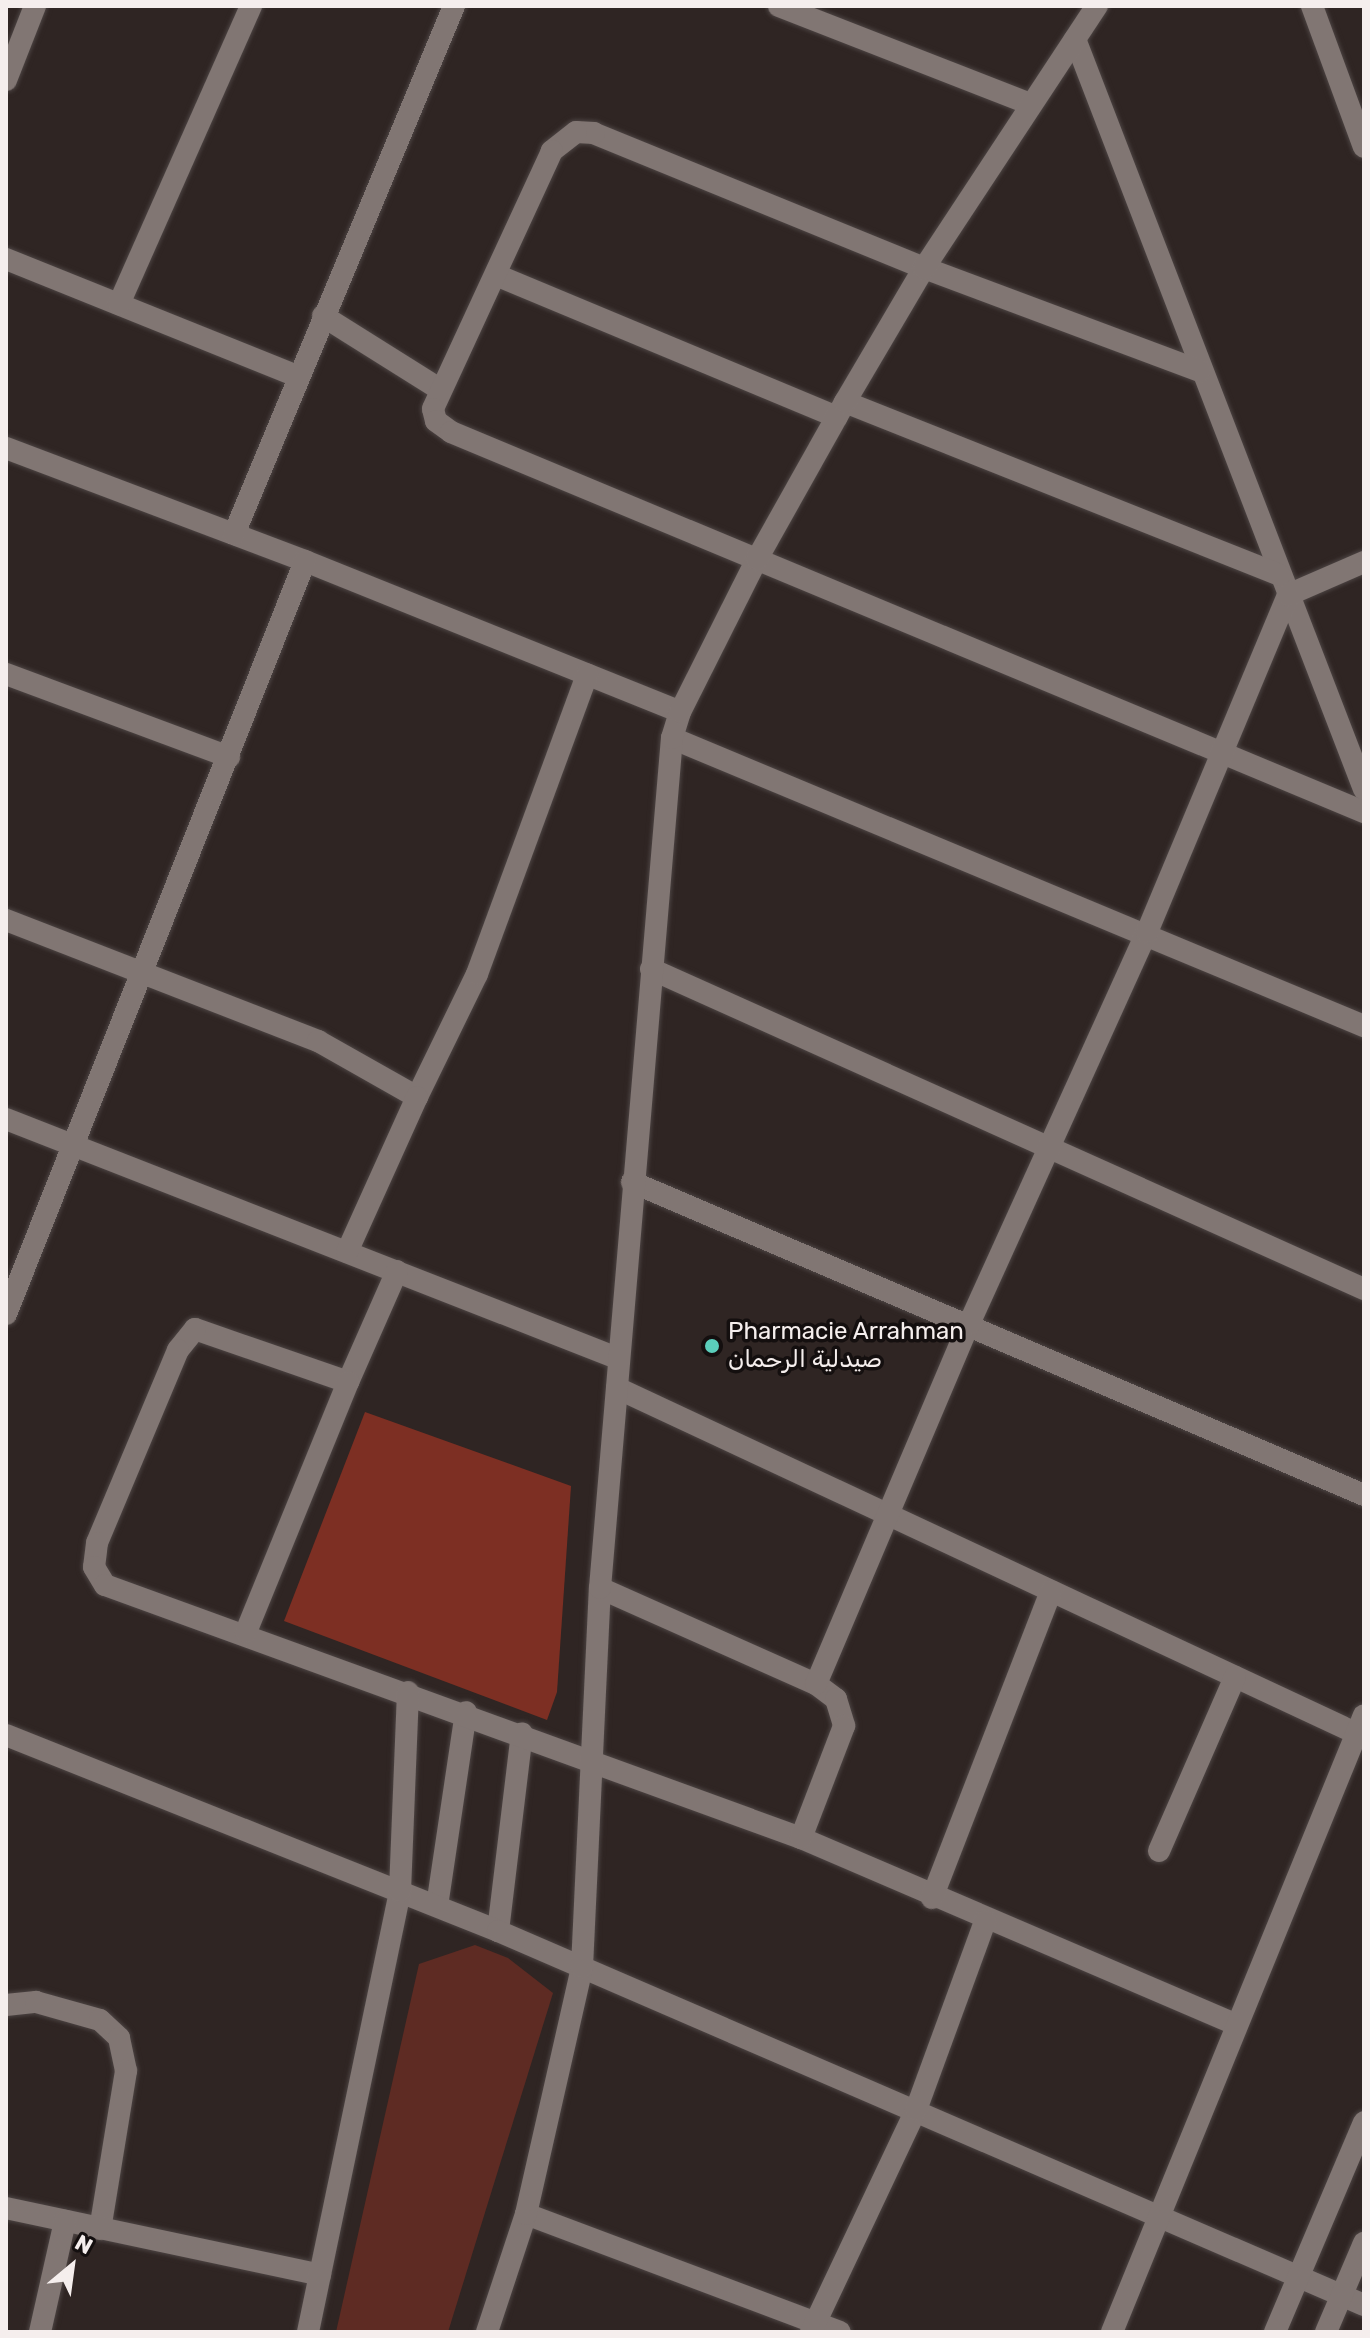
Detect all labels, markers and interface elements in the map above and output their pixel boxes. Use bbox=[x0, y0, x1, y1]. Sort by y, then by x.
place label: Pharmacie Arrahman صيدلية الرحمان bbox=[728, 1318, 964, 1374]
marker: Pharmacie Arrahman صيدلية الرحمان bbox=[703, 1337, 721, 1355]
north arrow bbox=[32, 2226, 112, 2306]
text: N bbox=[70, 2229, 97, 2260]

